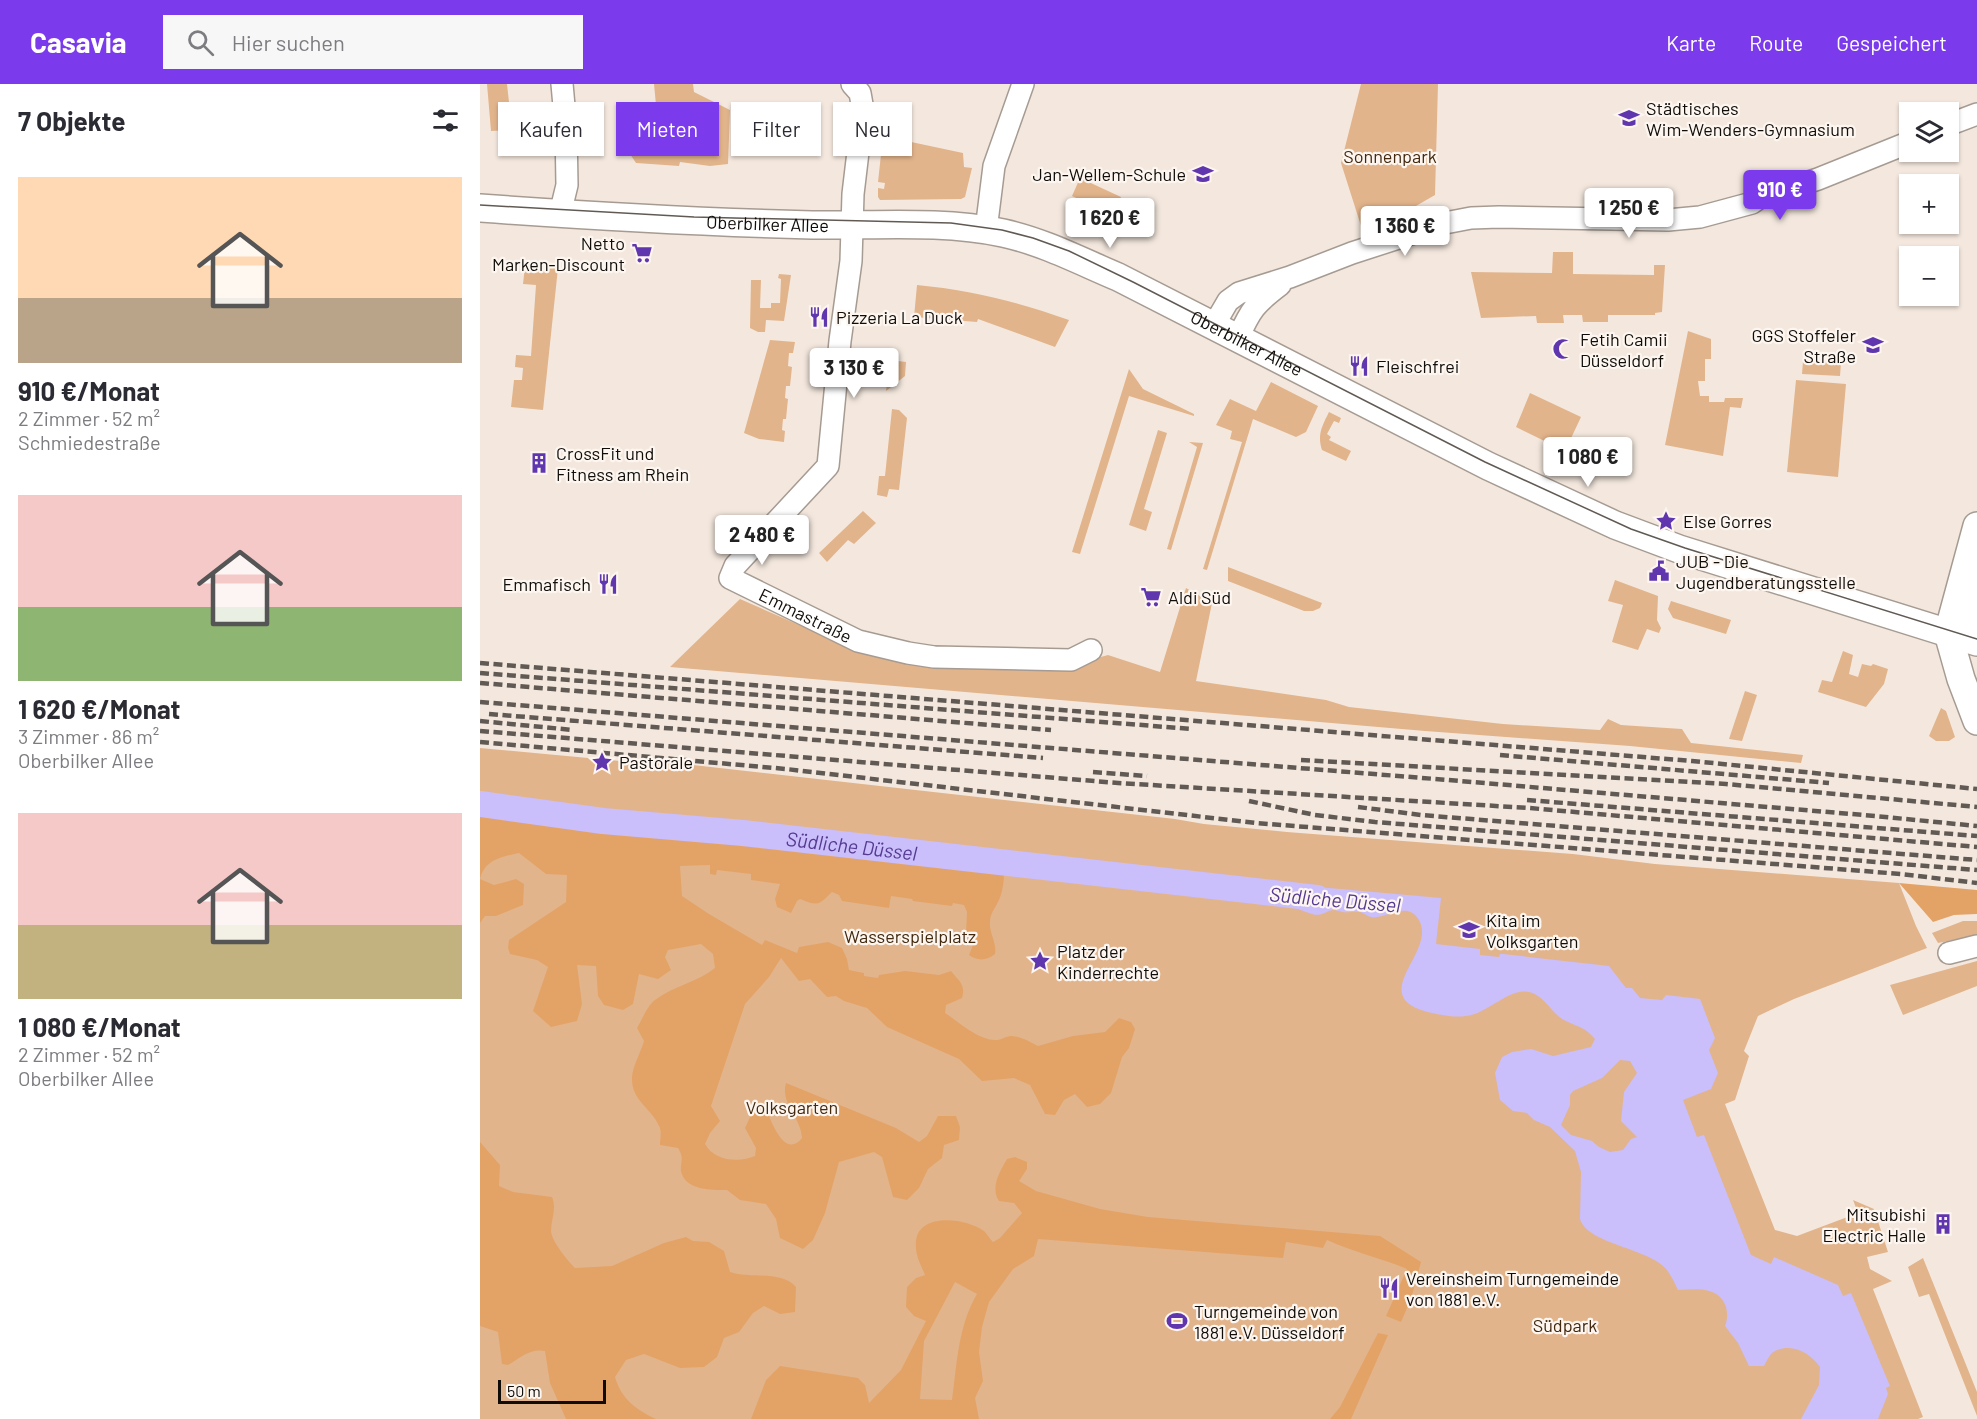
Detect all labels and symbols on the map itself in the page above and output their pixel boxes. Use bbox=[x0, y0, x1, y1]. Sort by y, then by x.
place label: Städtisches Wim-Wenders-Gymnasium bbox=[1646, 97, 1855, 140]
school or university icon: Städtisches Wim-Wenders-Gymnasium bbox=[1617, 106, 1641, 130]
park label: Sonnenpark bbox=[1343, 145, 1437, 167]
school or university icon: Jan-Wellem-Schule bbox=[1191, 162, 1215, 186]
place label: Jan-Wellem-Schule bbox=[1033, 163, 1186, 185]
pin: 910 € bbox=[1738, 170, 1822, 221]
pin: 1 250 € bbox=[1574, 188, 1684, 239]
pin: 1 620 € bbox=[1055, 198, 1165, 249]
pin: 1 360 € bbox=[1350, 206, 1460, 257]
street label: Oberbilker Allee bbox=[706, 210, 829, 236]
place label: Netto Marken-Discount bbox=[492, 232, 625, 275]
supermarket icon: Netto Marken-Discount bbox=[630, 241, 654, 265]
restaurant icon: Pizzeria La Duck bbox=[807, 305, 831, 329]
street label: Oberbilker Allee bbox=[1187, 305, 1306, 380]
place label: Pizzeria La Duck bbox=[836, 306, 963, 328]
place label: GGS Stoffeler Straße bbox=[1751, 324, 1856, 367]
place label: Fetih Camii Düsseldorf bbox=[1580, 328, 1667, 371]
school or university icon: GGS Stoffeler Straße bbox=[1861, 333, 1885, 357]
mosque icon: Fetih Camii Düsseldorf bbox=[1551, 337, 1575, 361]
pin: 3 130 € bbox=[799, 348, 909, 399]
restaurant icon: Fleischfrei bbox=[1347, 354, 1371, 378]
place label: Fleischfrei bbox=[1376, 355, 1459, 377]
pin: 1 080 € bbox=[1533, 437, 1643, 488]
place label: CrossFit und Fitness am Rhein bbox=[556, 442, 689, 485]
building icon: CrossFit und Fitness am Rhein bbox=[527, 451, 551, 475]
place icon: Else Gorres bbox=[1654, 509, 1678, 533]
place label: Else Gorres bbox=[1683, 510, 1772, 532]
pin: 2 480 € bbox=[707, 515, 817, 566]
place label: JUB - Die Jugendberatungsstelle bbox=[1676, 550, 1856, 593]
public building icon: JUB - Die Jugendberatungsstelle bbox=[1647, 559, 1671, 583]
restaurant icon: Emmafisch bbox=[596, 572, 620, 596]
place label: Emmafisch bbox=[502, 573, 591, 595]
street label: Emmastraße bbox=[756, 583, 855, 647]
supermarket icon: Aldi Süd bbox=[1139, 585, 1163, 609]
place label: Aldi Süd bbox=[1168, 586, 1231, 608]
place icon: Pastorale bbox=[590, 750, 614, 774]
place label: Pastorale bbox=[619, 751, 693, 773]
water label: Südliche Düssel bbox=[785, 826, 919, 865]
water label: Südliche Düssel bbox=[1268, 881, 1402, 917]
place label: Kita im Volksgarten bbox=[1486, 909, 1579, 952]
school or university icon: Kita im Volksgarten bbox=[1457, 918, 1481, 942]
park label: Wasserspielplatz bbox=[844, 925, 976, 947]
place label: Platz der Kinderrechte bbox=[1057, 940, 1159, 983]
place icon: Platz der Kinderrechte bbox=[1028, 949, 1052, 973]
park label: Volksgarten bbox=[746, 1096, 838, 1118]
place label: Mitsubishi Electric Halle bbox=[1823, 1203, 1926, 1246]
building icon: Mitsubishi Electric Halle bbox=[1931, 1212, 1955, 1236]
place label: Vereinsheim Turngemeinde von 1881 e.V. bbox=[1406, 1267, 1619, 1310]
restaurant icon: Vereinsheim Turngemeinde von 1881 e.V. bbox=[1377, 1276, 1401, 1300]
place label: Turngemeinde von 1881 e.V. Düsseldorf bbox=[1194, 1300, 1345, 1343]
sports icon: Turngemeinde von 1881 e.V. Düsseldorf bbox=[1165, 1309, 1189, 1333]
park label: Südpark bbox=[1533, 1314, 1597, 1336]
scale bar bbox=[498, 1377, 606, 1404]

